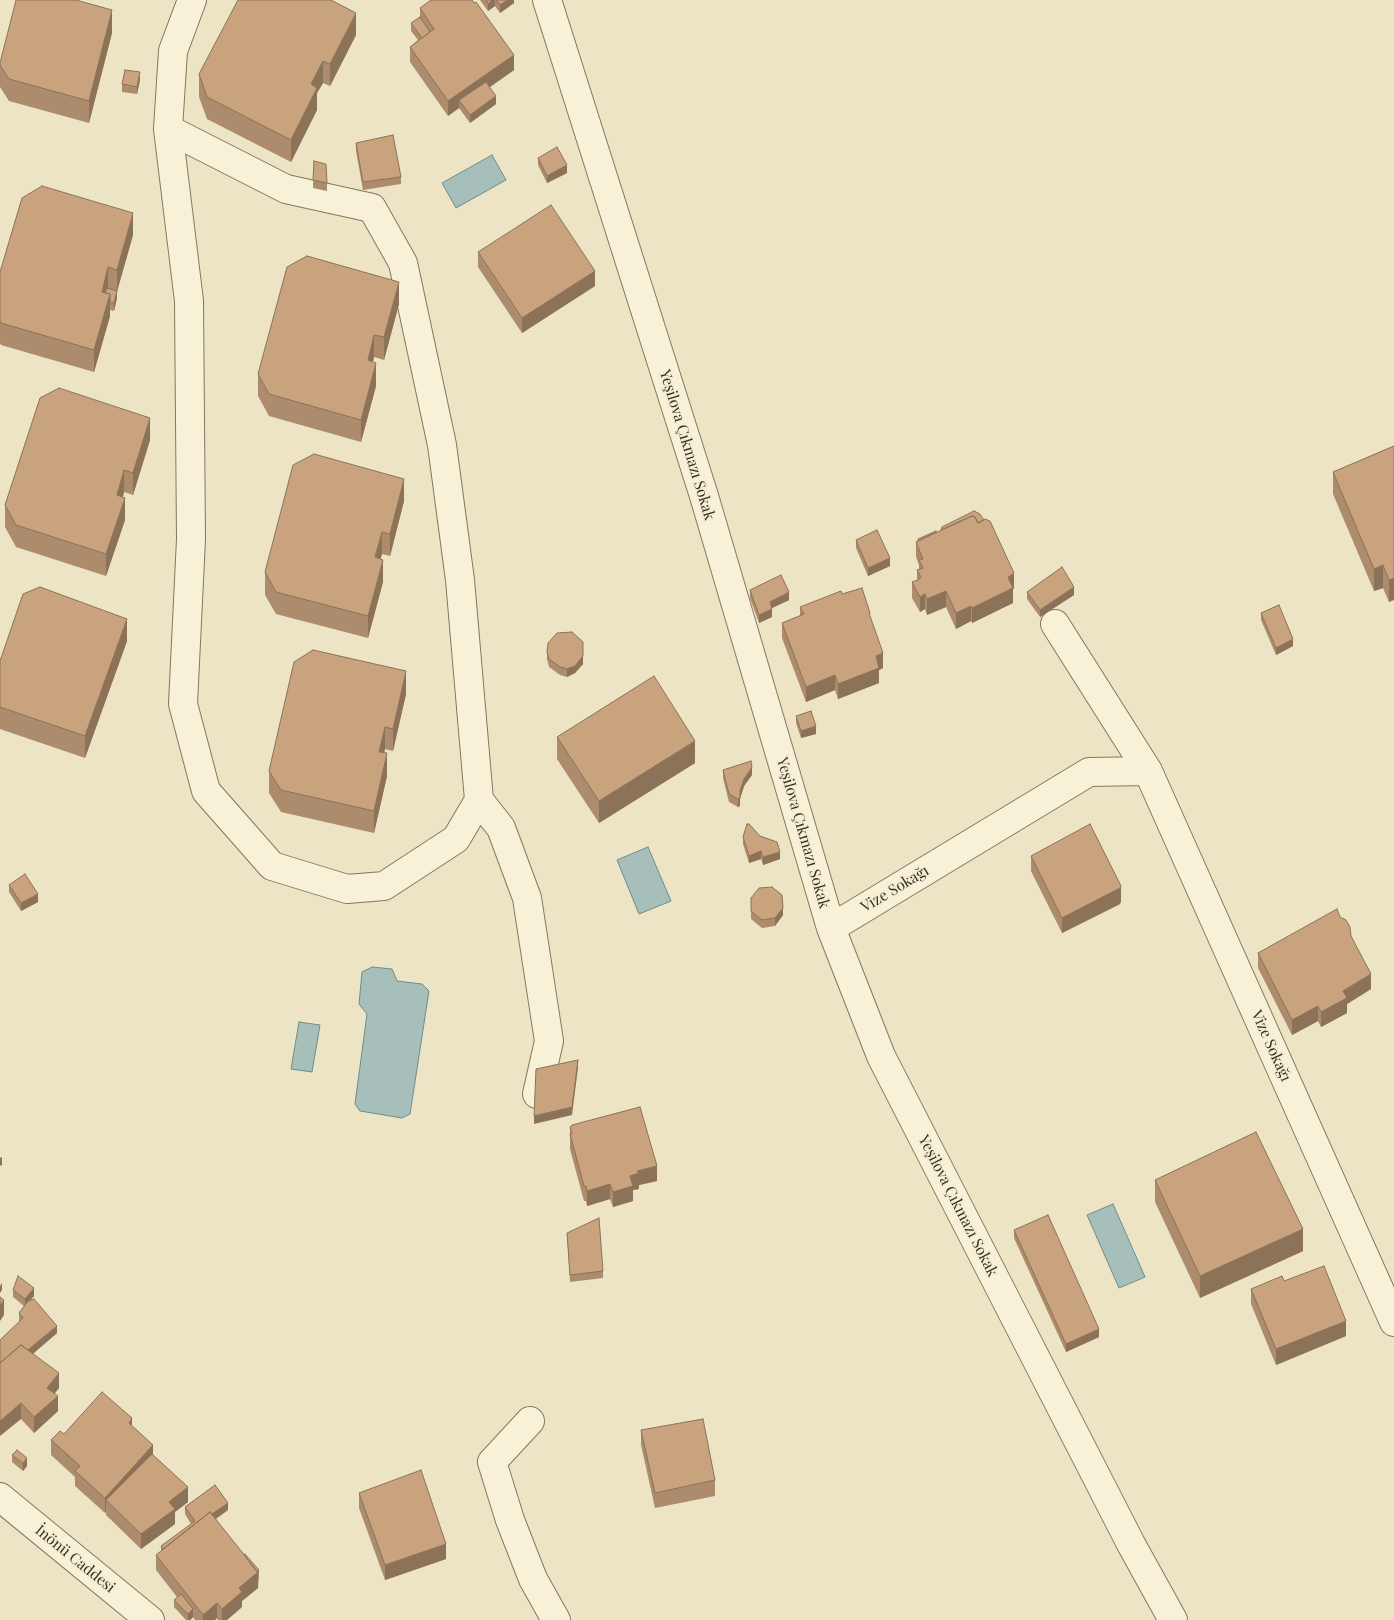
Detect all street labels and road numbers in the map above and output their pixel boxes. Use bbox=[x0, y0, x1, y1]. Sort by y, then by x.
street label: Yeşilova Çıkmazı Sokak bbox=[656, 368, 718, 522]
street label: Yeşilova Çıkmazı Sokak bbox=[773, 755, 833, 911]
street label: Vize Sokağı bbox=[858, 862, 932, 916]
street label: Vize Sokağı bbox=[1247, 1008, 1295, 1084]
street label: Yeşilova Çıkmazı Sokak bbox=[915, 1132, 1001, 1280]
street label: İnönü Caddesi bbox=[31, 1521, 119, 1597]

